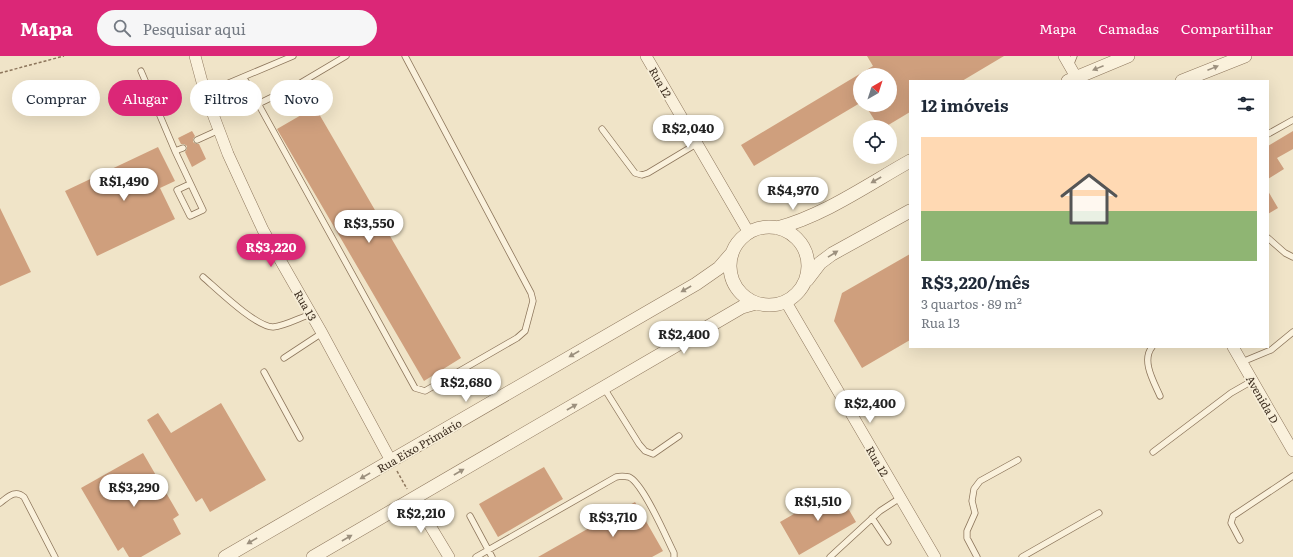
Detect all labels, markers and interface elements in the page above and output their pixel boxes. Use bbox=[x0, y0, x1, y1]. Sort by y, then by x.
search box bbox=[97, 10, 377, 46]
text: Mapa bbox=[20, 14, 73, 42]
icon: search bbox=[111, 17, 133, 39]
text: Pesquisar aqui bbox=[143, 17, 246, 40]
text: Mapa bbox=[1039, 18, 1076, 38]
text: Camadas bbox=[1098, 18, 1159, 38]
text: Compartilhar bbox=[1181, 18, 1273, 38]
street label: Rua 12 bbox=[646, 64, 676, 100]
one-way arrow bbox=[1208, 65, 1219, 71]
one-way arrow bbox=[1091, 66, 1103, 72]
north arrow bbox=[853, 68, 897, 112]
map controls bbox=[853, 68, 897, 164]
chip: Comprar bbox=[12, 80, 100, 116]
chip: Alugar bbox=[108, 80, 182, 116]
chip: Filtros bbox=[190, 80, 262, 116]
chip: Novo bbox=[270, 80, 333, 116]
text: 12 imóveis bbox=[921, 92, 1008, 117]
icon: filters bbox=[1235, 93, 1257, 115]
pin: R$2,040 bbox=[651, 115, 725, 149]
text: R$2,040 bbox=[662, 118, 714, 137]
button: locate bbox=[853, 120, 897, 164]
icon: home bbox=[1053, 163, 1125, 235]
pin: R$1,490 bbox=[87, 168, 161, 202]
text: R$1,490 bbox=[99, 171, 149, 190]
pin: R$4,970 bbox=[756, 177, 830, 211]
one-way arrow bbox=[870, 177, 882, 184]
text: R$4,970 bbox=[767, 180, 819, 199]
pin: R$3,550 bbox=[332, 210, 406, 244]
text: R$3,550 bbox=[343, 213, 395, 232]
pin: R$3,220 bbox=[234, 234, 308, 268]
text: R$3,220 bbox=[246, 237, 296, 256]
one-way arrow bbox=[827, 251, 839, 258]
text: R$3,220/mês bbox=[921, 269, 1030, 294]
one-way arrow bbox=[680, 286, 692, 293]
street label: Rua 13 bbox=[291, 287, 321, 323]
text: 3 quartos · 89 m² bbox=[921, 294, 1022, 313]
text: Rua 13 bbox=[921, 313, 960, 332]
pin: R$2,400 bbox=[647, 321, 721, 355]
text: R$2,400 bbox=[658, 324, 710, 343]
one-way arrow bbox=[568, 351, 580, 358]
pin: R$2,680 bbox=[429, 369, 503, 403]
text: R$2,680 bbox=[440, 372, 492, 391]
street label: Avenida D bbox=[1243, 372, 1283, 426]
pin: R$2,400 bbox=[833, 390, 907, 424]
text: R$2,400 bbox=[844, 393, 896, 412]
one-way arrow bbox=[566, 403, 578, 410]
street label: Rua Eixo Primário bbox=[374, 414, 464, 476]
street label: Rua 12 bbox=[863, 443, 893, 479]
one-way arrow bbox=[453, 469, 465, 476]
one-way arrow bbox=[359, 473, 371, 480]
pin: R$3,290 bbox=[97, 474, 171, 508]
text: R$3,290 bbox=[108, 477, 160, 496]
pin: R$1,510 bbox=[781, 488, 855, 522]
text: R$1,510 bbox=[794, 491, 842, 510]
pin: R$2,210 bbox=[384, 500, 458, 534]
text: R$2,210 bbox=[396, 503, 446, 522]
pin: R$3,710 bbox=[576, 504, 650, 538]
text: R$3,710 bbox=[589, 507, 637, 526]
one-way arrow bbox=[341, 534, 353, 541]
one-way arrow bbox=[246, 538, 258, 545]

